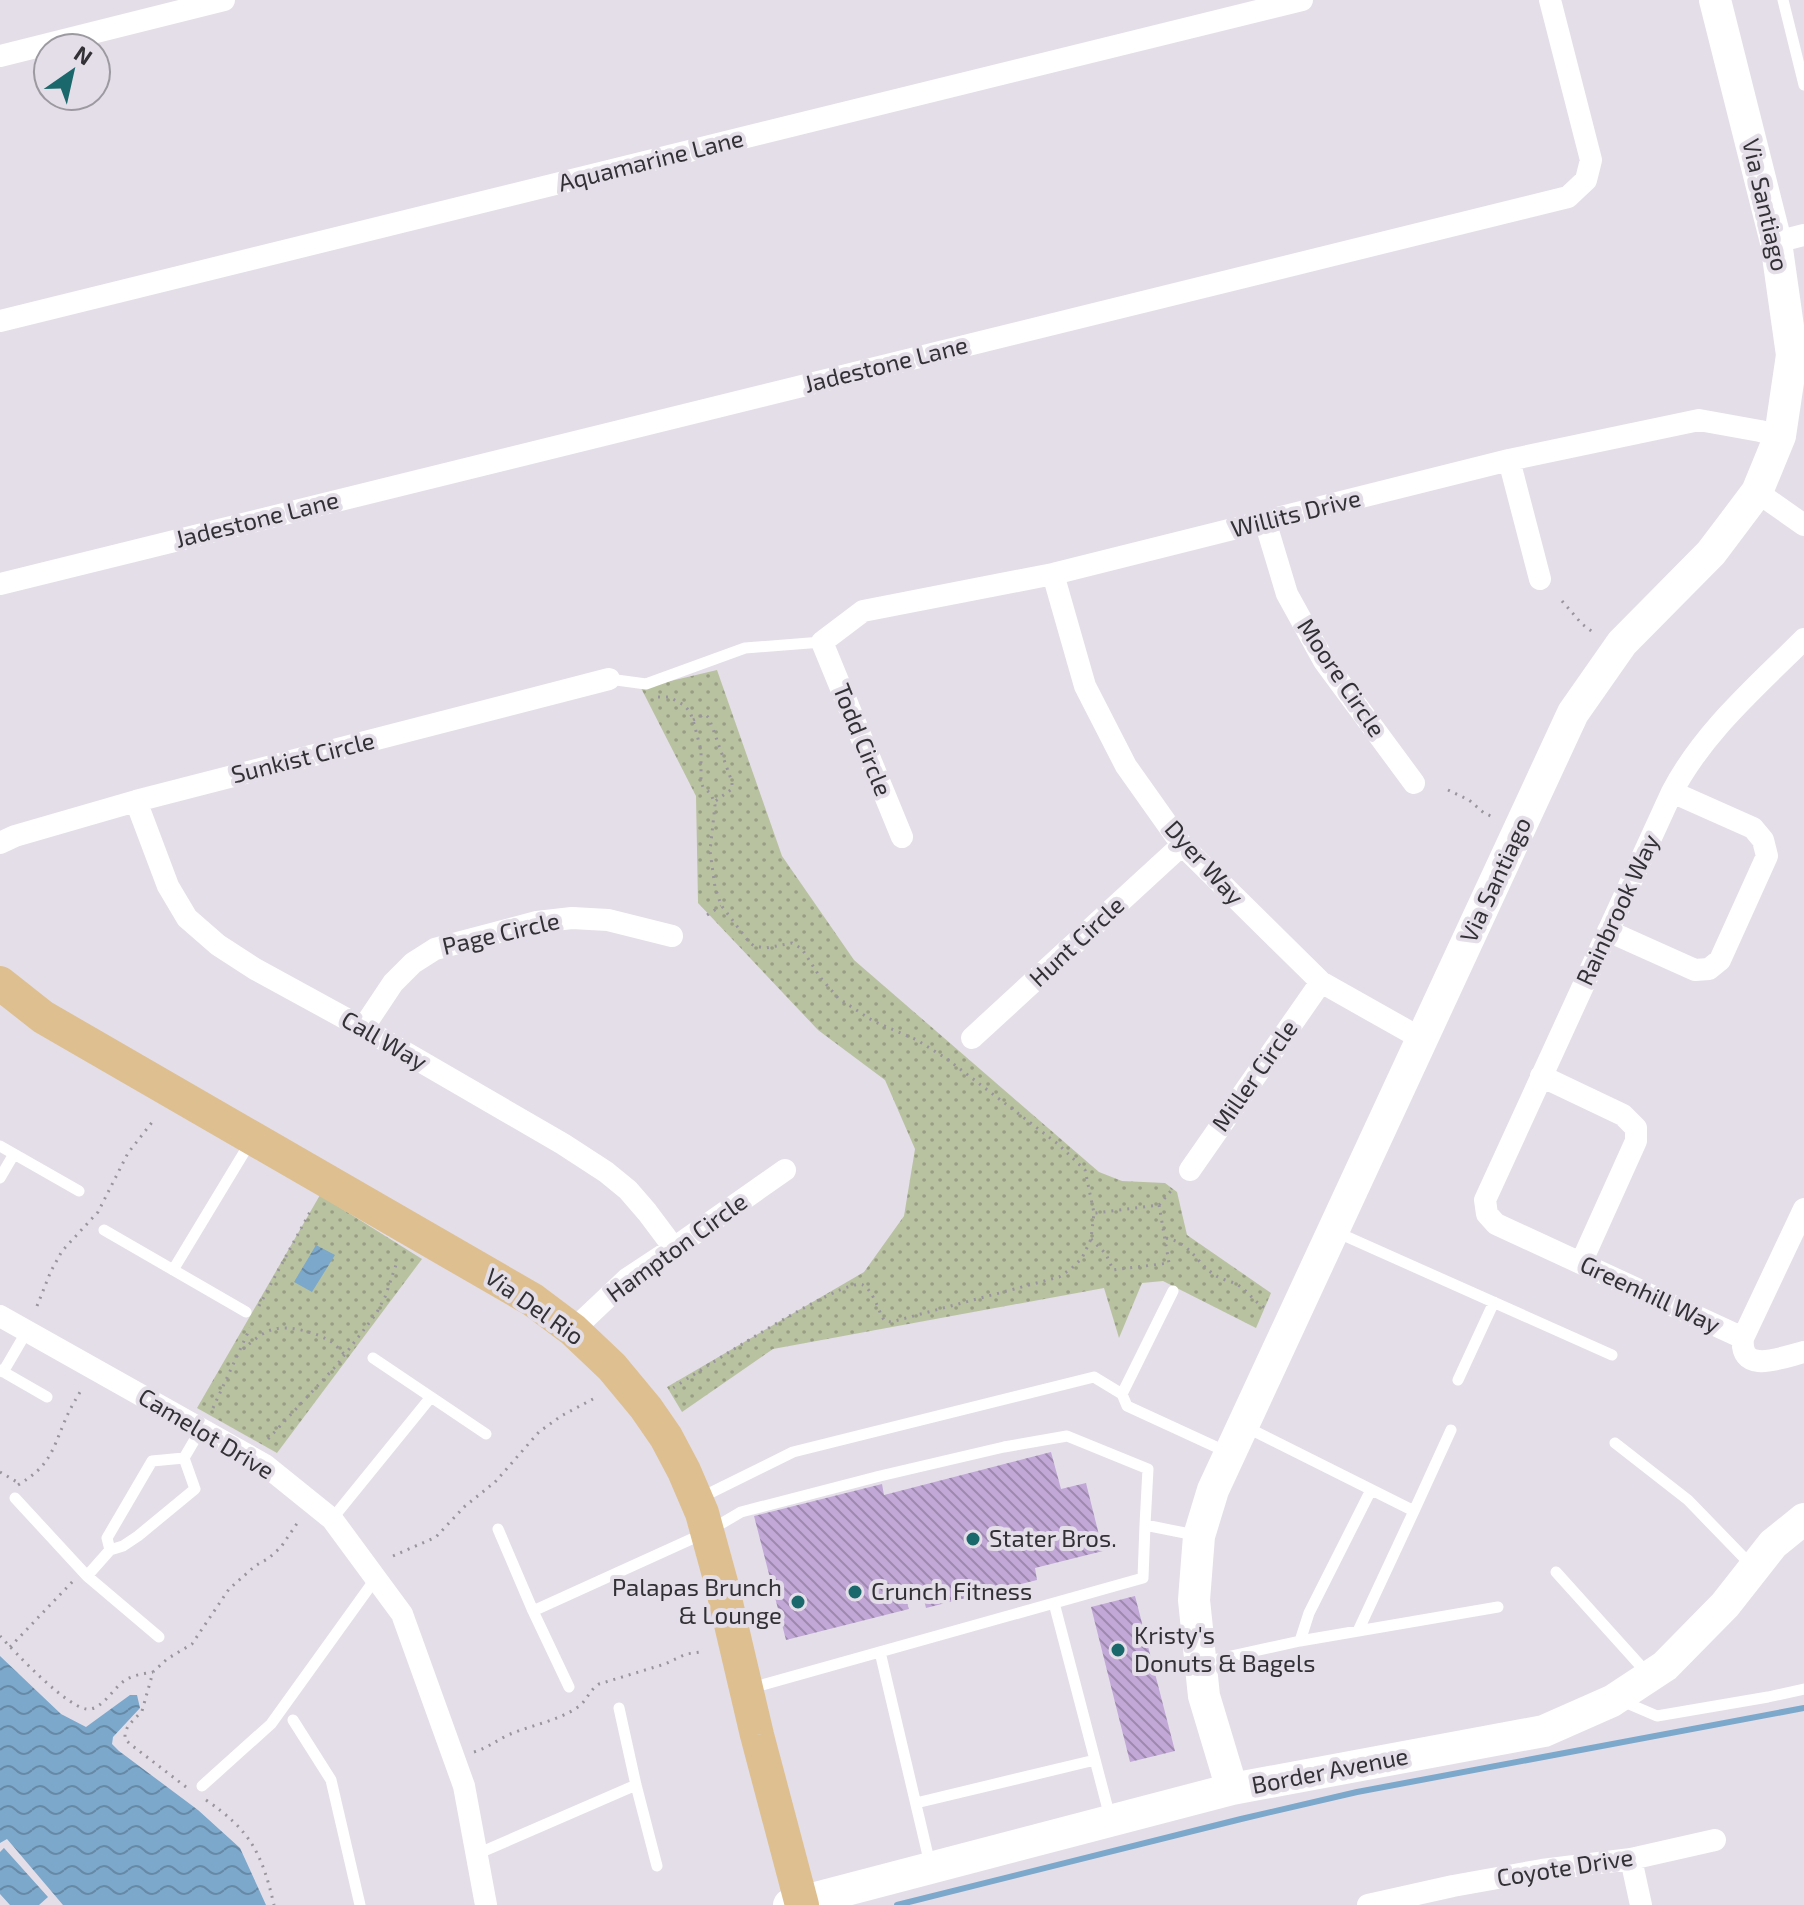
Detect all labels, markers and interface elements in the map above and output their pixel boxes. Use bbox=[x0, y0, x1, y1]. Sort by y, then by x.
north arrow bbox=[32, 32, 112, 112]
text: N bbox=[70, 39, 98, 70]
street label: Aquamarine Lane bbox=[555, 123, 746, 197]
street label: Via Santiago bbox=[1737, 136, 1796, 274]
street label: Jadestone Lane bbox=[801, 329, 970, 398]
street label: Willits Drive bbox=[1228, 482, 1363, 543]
street label: Jadestone Lane bbox=[172, 484, 341, 553]
street label: Moore Circle bbox=[1292, 612, 1392, 742]
street label: Todd Circle bbox=[828, 679, 899, 800]
street label: Sunkist Circle bbox=[228, 725, 377, 788]
street label: Via Santiago bbox=[1453, 812, 1536, 947]
street label: Dyer Way bbox=[1160, 814, 1251, 911]
street label: Rainbrook Way bbox=[1569, 829, 1664, 990]
street label: Hunt Circle bbox=[1023, 890, 1129, 992]
street label: Page Circle bbox=[439, 905, 562, 960]
street label: Call Way bbox=[337, 1004, 433, 1076]
street label: Miller Circle bbox=[1205, 1014, 1303, 1136]
street label: Hampton Circle bbox=[600, 1186, 752, 1308]
street label: Greenhill Way bbox=[1576, 1249, 1725, 1339]
street label: Via Del Rio bbox=[480, 1261, 590, 1350]
street label: Camelot Drive bbox=[134, 1381, 280, 1485]
place label: Stater Bros. bbox=[989, 1523, 1117, 1552]
marker: Stater Bros. bbox=[964, 1530, 982, 1548]
place label: Palapas Brunch & Lounge bbox=[612, 1572, 782, 1629]
place label: Crunch Fitness bbox=[871, 1576, 1032, 1605]
marker: Crunch Fitness bbox=[846, 1583, 864, 1601]
marker: Palapas Brunch & Lounge bbox=[789, 1593, 807, 1611]
place label: Kristy's Donuts & Bagels bbox=[1134, 1620, 1315, 1677]
marker: Kristy's Donuts & Bagels bbox=[1109, 1641, 1127, 1659]
street label: Border Avenue bbox=[1249, 1740, 1410, 1799]
street label: Coyote Drive bbox=[1494, 1841, 1635, 1892]

